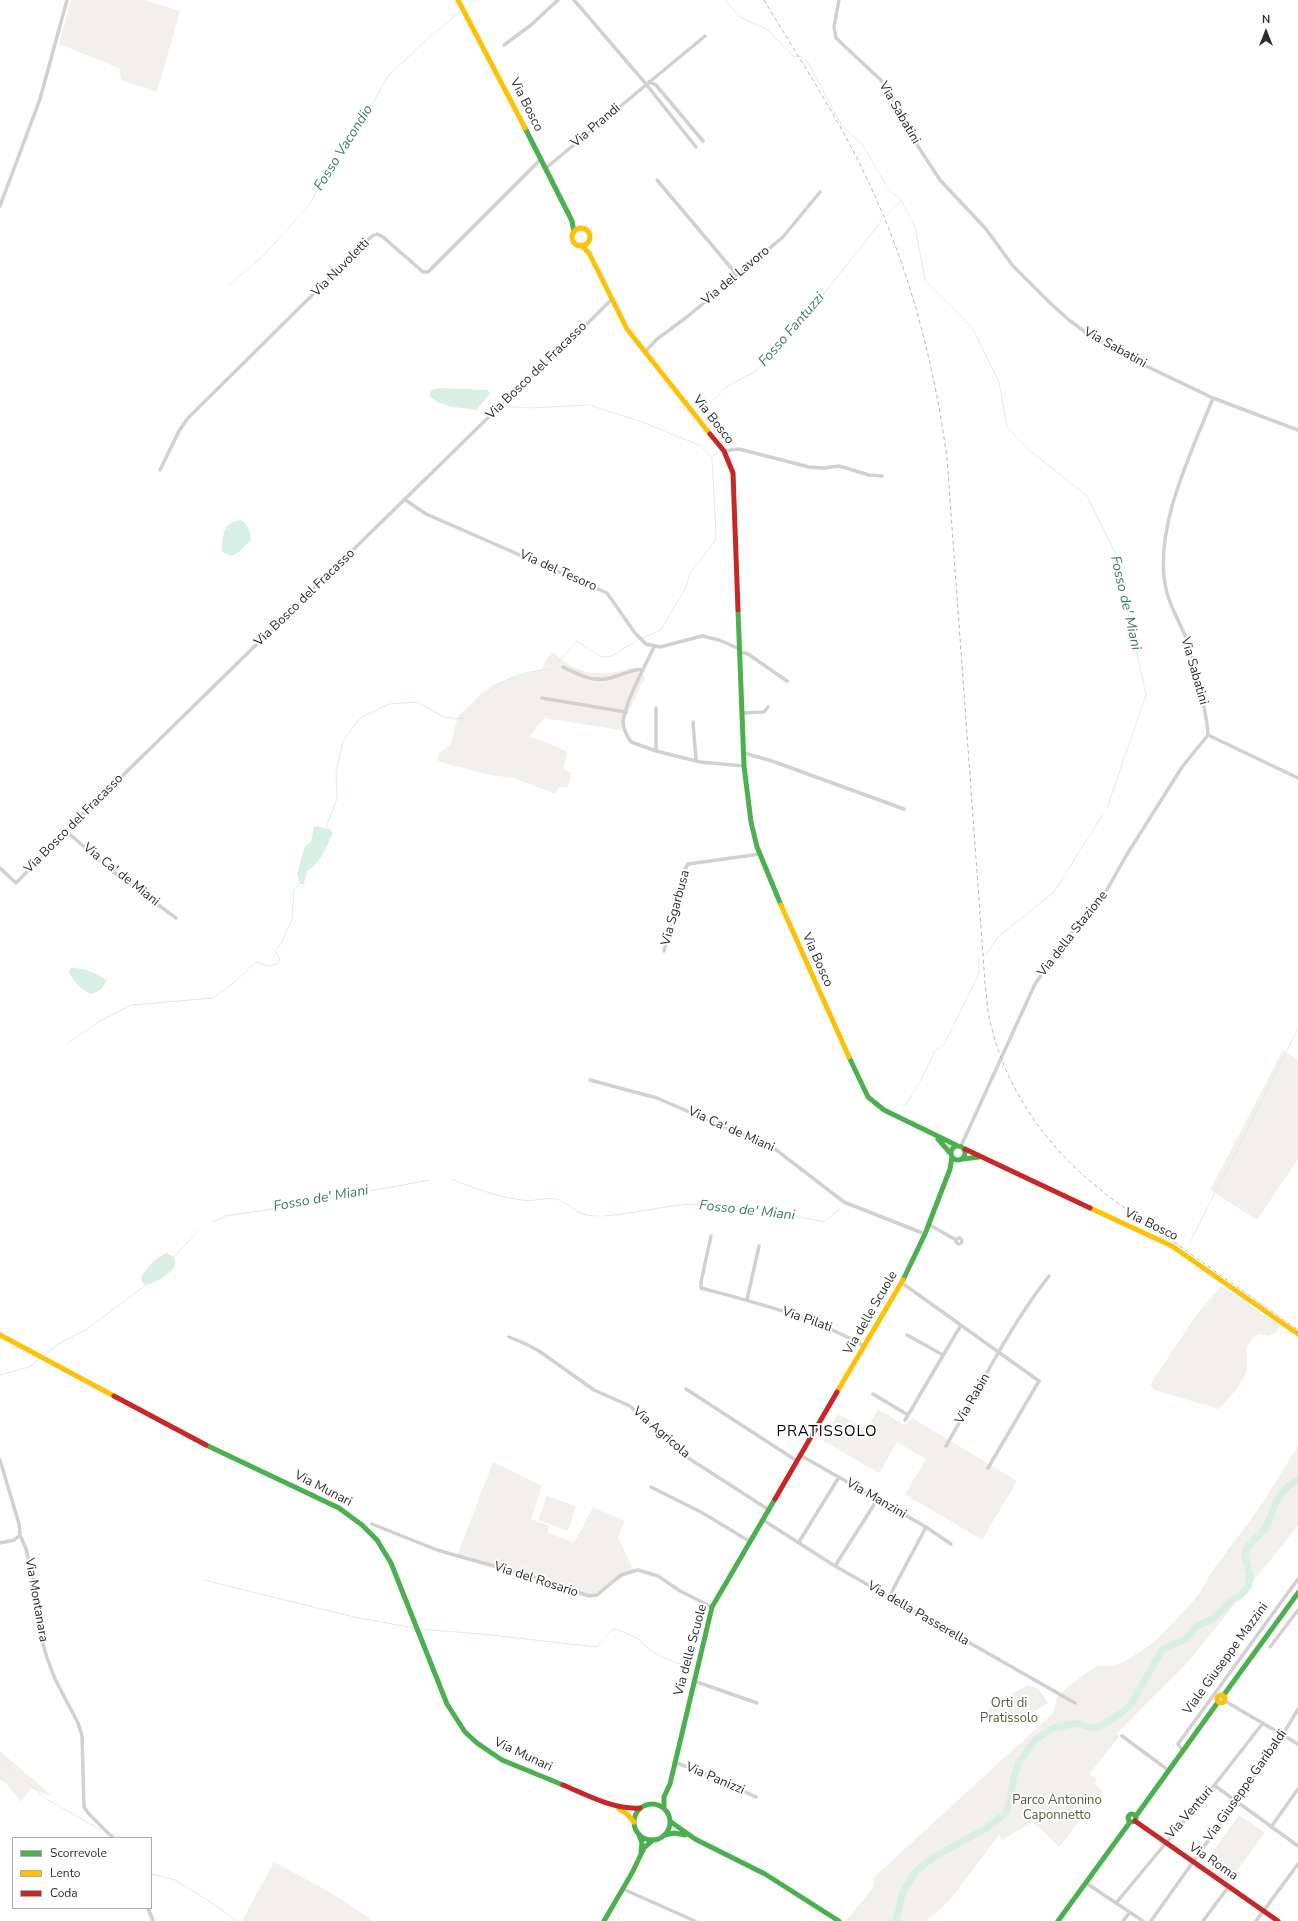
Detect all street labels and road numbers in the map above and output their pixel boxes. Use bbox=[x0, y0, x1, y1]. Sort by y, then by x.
street label: Via Bosco bbox=[506, 76, 546, 134]
street label: Via Sabatini bbox=[875, 79, 923, 147]
street label: Via Prandi bbox=[568, 101, 624, 151]
street label: Via Nuvoletti bbox=[309, 236, 373, 300]
street label: Via del Lavoro bbox=[699, 243, 773, 309]
street label: Via Bosco del Fracasso bbox=[484, 319, 590, 423]
street label: Via Sabatini bbox=[1081, 324, 1149, 372]
street label: Via Bosco bbox=[689, 393, 737, 447]
street label: Via Bosco del Fracasso bbox=[252, 546, 358, 650]
street label: Via del Tesoro bbox=[517, 547, 599, 595]
street label: Via Sabatini bbox=[1177, 635, 1211, 707]
street label: Via Bosco del Fracasso bbox=[21, 771, 127, 877]
street label: Via Ca' de Miani bbox=[80, 840, 162, 910]
street label: Via Sgarbusa bbox=[658, 869, 694, 947]
street label: Via della Stazione bbox=[1035, 888, 1111, 980]
street label: Via Bosco bbox=[798, 931, 836, 989]
street label: Via Ca' de Miani bbox=[685, 1104, 777, 1156]
street label: Via Bosco bbox=[1122, 1205, 1180, 1245]
street label: Via delle Scuole bbox=[841, 1268, 901, 1358]
street label: Via Pilati bbox=[780, 1304, 834, 1336]
street label: Via Rabin bbox=[952, 1371, 994, 1427]
street label: Via Agricola bbox=[629, 1404, 693, 1462]
street label: Via Munari bbox=[292, 1468, 354, 1510]
street label: Via Manzini bbox=[843, 1475, 909, 1523]
street label: Via Montanara bbox=[21, 1557, 51, 1643]
street label: Via del Rosario bbox=[492, 1559, 580, 1601]
street label: Via della Passerella bbox=[864, 1579, 972, 1649]
street label: Viale Giuseppe Mazzini bbox=[1180, 1600, 1272, 1718]
street label: Via delle Scuole bbox=[671, 1603, 711, 1697]
street label: Via Giuseppe Garibaldi bbox=[1201, 1727, 1291, 1845]
street label: Via Munari bbox=[491, 1735, 555, 1775]
street label: Via Panizzi bbox=[683, 1760, 747, 1798]
street label: Via Venturi bbox=[1163, 1784, 1217, 1842]
street label: Via Roma bbox=[1185, 1840, 1241, 1884]

